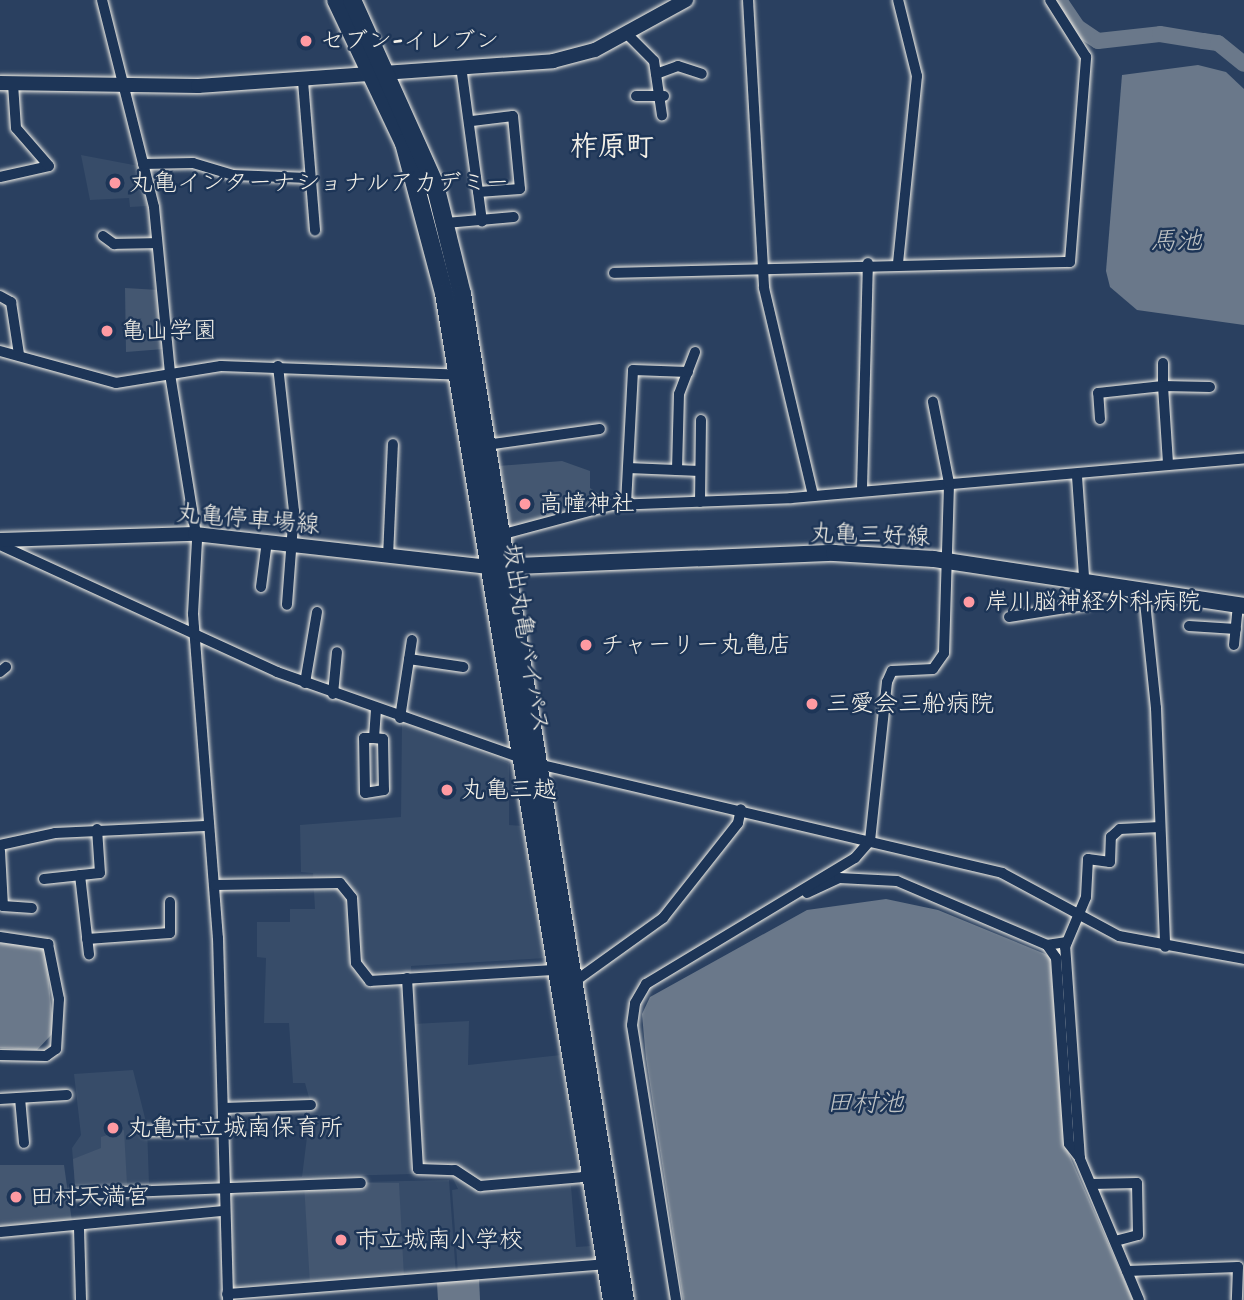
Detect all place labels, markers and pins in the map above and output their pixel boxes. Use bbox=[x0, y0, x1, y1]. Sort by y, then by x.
place label: セブン-イレブン bbox=[320, 27, 499, 55]
marker: セブン-イレブン bbox=[298, 33, 314, 49]
place label: 丸亀インターナショナルアカデミー bbox=[129, 169, 513, 197]
marker: 丸亀インターナショナルアカデミー bbox=[107, 175, 123, 191]
place label: 亀山学園 bbox=[121, 317, 217, 345]
marker: 亀山学園 bbox=[99, 323, 115, 339]
place label: 高幢神社 bbox=[539, 490, 635, 518]
marker: 高幢神社 bbox=[517, 496, 533, 512]
place label: 岸川脳神経外科病院 bbox=[985, 588, 1201, 616]
marker: 岸川脳神経外科病院 bbox=[959, 592, 979, 612]
place label: チャーリー丸亀店 bbox=[600, 631, 792, 659]
marker: チャーリー丸亀店 bbox=[578, 637, 594, 653]
place label: 三愛会三船病院 bbox=[826, 690, 994, 718]
marker: 三愛会三船病院 bbox=[804, 696, 820, 712]
place label: 丸亀三越 bbox=[461, 776, 557, 804]
marker: 丸亀三越 bbox=[439, 782, 455, 798]
place label: 丸亀市立城南保育所 bbox=[127, 1114, 343, 1142]
marker: 丸亀市立城南保育所 bbox=[105, 1120, 121, 1136]
place label: 田村天満宮 bbox=[30, 1183, 150, 1211]
marker: 田村天満宮 bbox=[8, 1189, 24, 1205]
place label: 市立城南小学校 bbox=[355, 1226, 523, 1254]
marker: 市立城南小学校 bbox=[333, 1232, 349, 1248]

